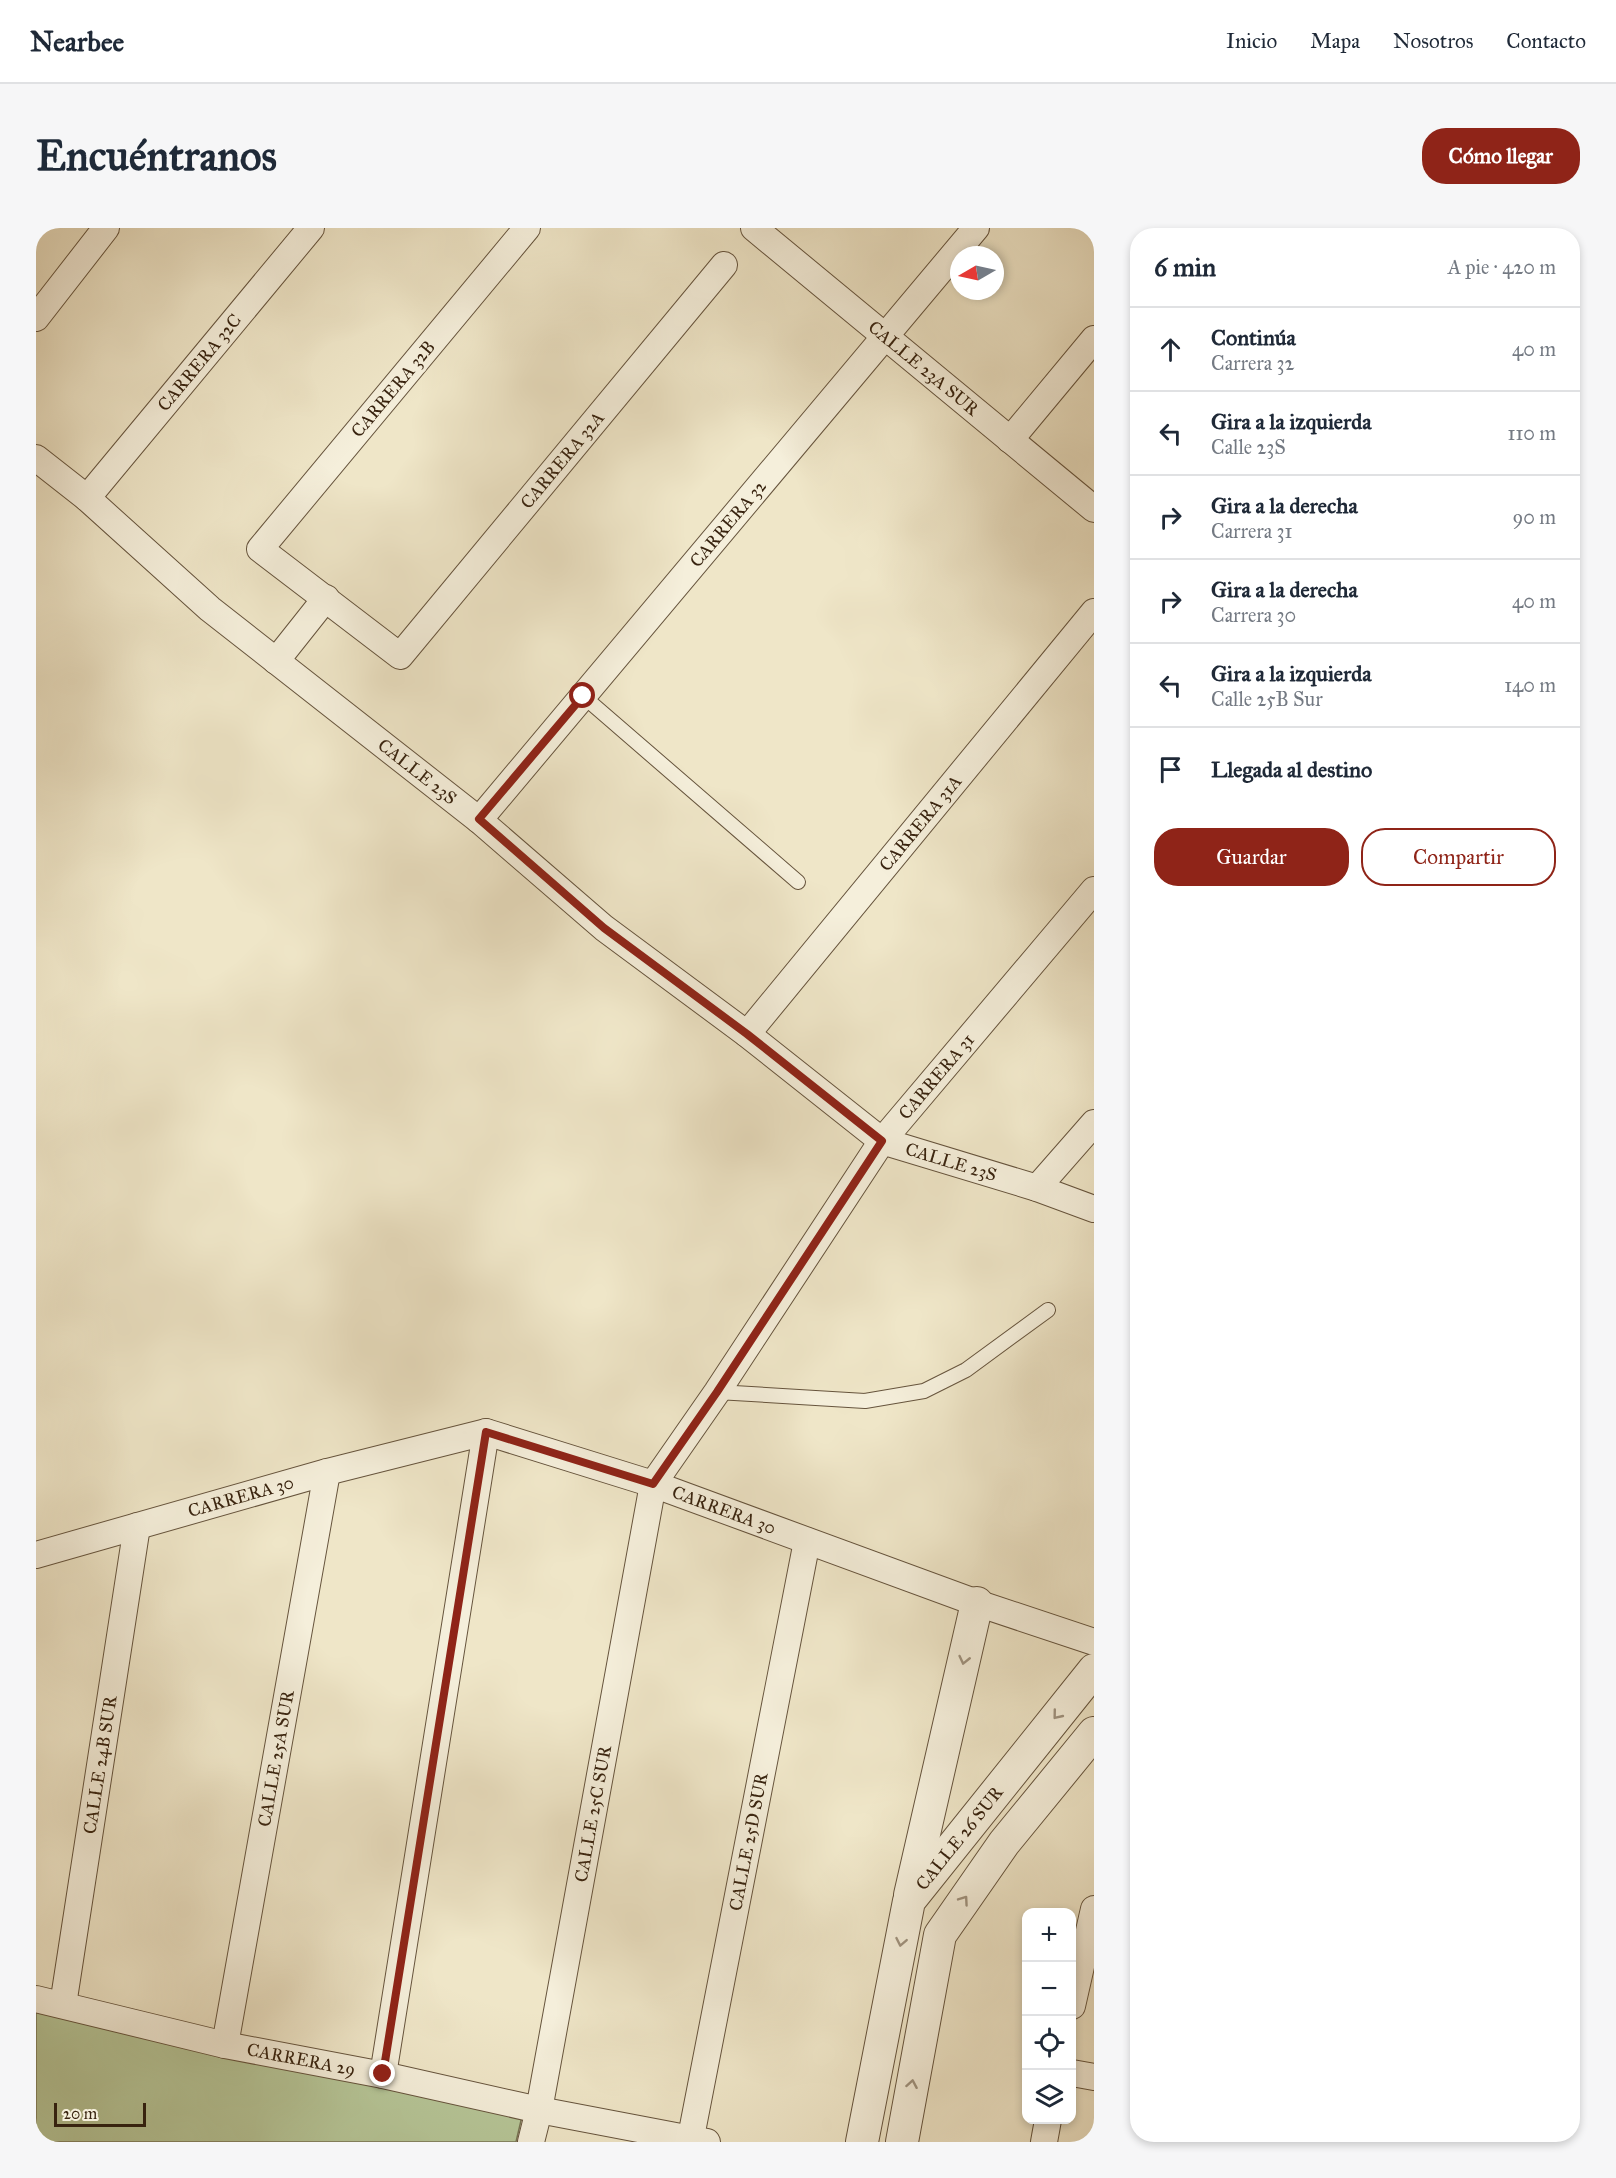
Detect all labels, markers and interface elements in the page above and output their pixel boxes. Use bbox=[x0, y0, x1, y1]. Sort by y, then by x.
text: Nearbee bbox=[30, 24, 124, 59]
text: Inicio bbox=[1226, 28, 1277, 54]
text: Mapa bbox=[1310, 28, 1360, 54]
text: Nosotros bbox=[1393, 28, 1473, 54]
text: Contacto bbox=[1506, 28, 1586, 54]
button: Cómo llegar bbox=[1422, 128, 1580, 184]
text: Encuéntranos bbox=[36, 130, 277, 182]
north arrow bbox=[950, 246, 1004, 300]
text: 6 min bbox=[1154, 251, 1216, 283]
text: A pie · 420 m bbox=[1448, 255, 1556, 279]
street label: CARRERA 32C bbox=[153, 309, 246, 416]
street label: CALLE 23A SUR bbox=[864, 316, 984, 421]
text: Continúa bbox=[1211, 324, 1296, 351]
icon: ahead bbox=[1154, 333, 1187, 366]
street label: CARRERA 32B bbox=[346, 336, 440, 442]
text: 40 m bbox=[1512, 337, 1556, 361]
text: Carrera 32 bbox=[1211, 351, 1294, 375]
street label: CARRERA 32A bbox=[516, 407, 609, 513]
text: Gira a la izquierda bbox=[1211, 408, 1372, 435]
icon: left bbox=[1154, 417, 1187, 450]
text: 110 m bbox=[1508, 421, 1556, 445]
text: Calle 23S bbox=[1211, 435, 1286, 459]
street label: CARRERA 32 bbox=[685, 475, 771, 572]
text: Gira a la derecha bbox=[1211, 492, 1358, 519]
icon: right bbox=[1154, 501, 1187, 534]
text: 90 m bbox=[1513, 505, 1556, 529]
text: Carrera 31 bbox=[1211, 519, 1292, 543]
text: Gira a la derecha bbox=[1211, 576, 1358, 603]
icon: right bbox=[1154, 585, 1187, 618]
text: 40 m bbox=[1512, 589, 1556, 613]
text: Carrera 30 bbox=[1211, 603, 1296, 627]
text: Gira a la izquierda bbox=[1211, 660, 1372, 687]
icon: left bbox=[1154, 669, 1187, 702]
text: 140 m bbox=[1504, 673, 1556, 697]
route start bbox=[569, 682, 595, 708]
text: Calle 25B Sur bbox=[1211, 687, 1323, 711]
street label: CALLE 23S bbox=[373, 734, 461, 809]
icon: arrive bbox=[1154, 753, 1187, 786]
text: Llegada al destino bbox=[1211, 756, 1372, 783]
street label: CARRERA 31A bbox=[874, 771, 966, 876]
button: Guardar bbox=[1154, 828, 1349, 886]
button: Compartir bbox=[1361, 828, 1556, 886]
street label: CARRERA 31 bbox=[894, 1029, 979, 1124]
street label: CALLE 23S bbox=[903, 1138, 999, 1186]
street label: CARRERA 30 bbox=[185, 1471, 296, 1522]
street label: CARRERA 30 bbox=[669, 1481, 779, 1539]
one-way arrow bbox=[958, 1655, 971, 1665]
street label: CALLE 25A SUR bbox=[253, 1687, 299, 1828]
street label: CALLE 24B SUR bbox=[79, 1693, 122, 1836]
one-way arrow bbox=[1054, 1709, 1065, 1720]
street label: CALLE 25C SUR bbox=[570, 1743, 616, 1884]
street label: CALLE 25D SUR bbox=[724, 1769, 773, 1913]
street label: CALLE 26 SUR bbox=[911, 1781, 1008, 1895]
one-way arrow bbox=[957, 1895, 968, 1906]
map controls bbox=[1022, 1908, 1076, 2124]
button: + bbox=[1022, 1908, 1076, 1962]
one-way arrow bbox=[895, 1936, 908, 1946]
button: − bbox=[1022, 1962, 1076, 2016]
button: locate bbox=[1022, 2016, 1076, 2070]
street label: CARRERA 29 bbox=[245, 2038, 357, 2081]
route end bbox=[369, 2060, 395, 2086]
button: layers bbox=[1022, 2070, 1076, 2124]
one-way arrow bbox=[905, 2080, 918, 2090]
scale bar bbox=[54, 2100, 146, 2128]
text: 20 m bbox=[63, 2104, 97, 2123]

